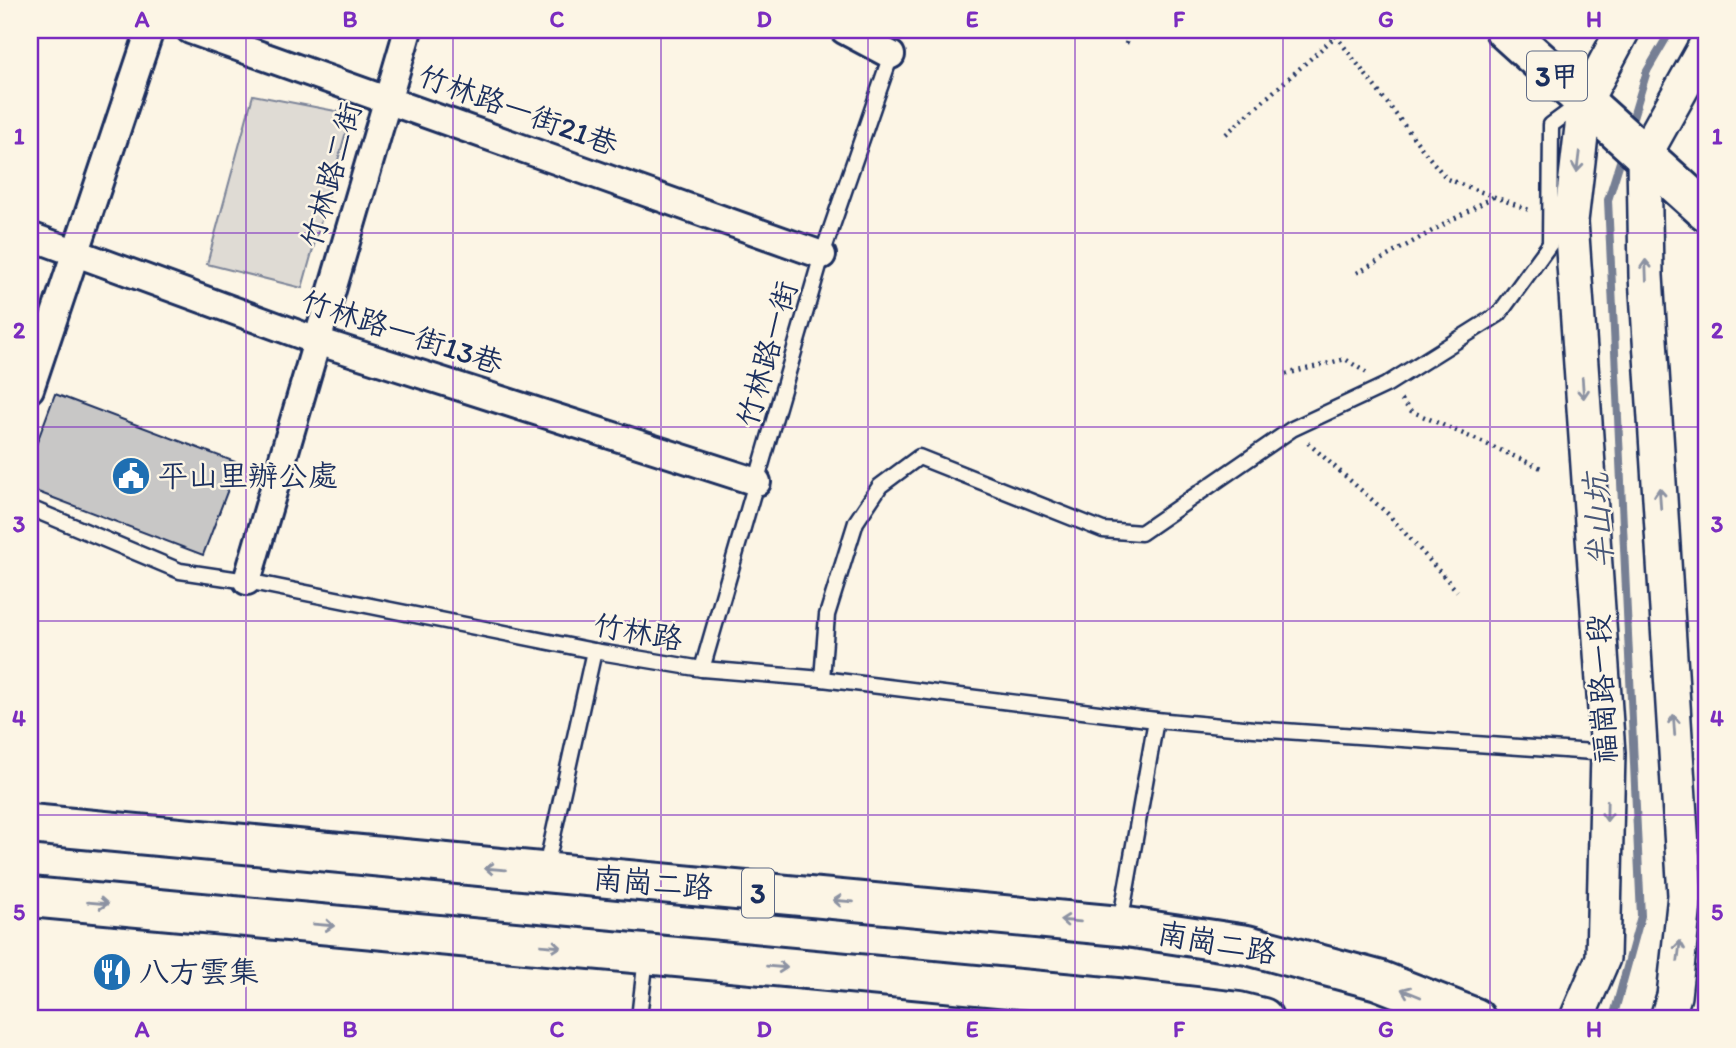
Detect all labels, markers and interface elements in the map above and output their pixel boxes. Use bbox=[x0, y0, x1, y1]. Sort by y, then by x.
text: A bbox=[134, 5, 150, 33]
text: B bbox=[343, 5, 358, 33]
text: C bbox=[550, 5, 565, 33]
text: D bbox=[756, 5, 772, 33]
text: E bbox=[966, 5, 979, 33]
text: F bbox=[1173, 5, 1186, 33]
text: G bbox=[1378, 5, 1394, 33]
text: H bbox=[1586, 5, 1602, 33]
road number: 3甲 bbox=[1527, 52, 1587, 100]
street label: 竹林路一街21巷 bbox=[413, 56, 623, 163]
street label: 竹林路二街 bbox=[292, 98, 369, 252]
text: 1 bbox=[14, 122, 25, 150]
text: 1 bbox=[1712, 122, 1723, 150]
one-way arrow bbox=[1572, 150, 1585, 173]
one-way arrow bbox=[1639, 259, 1653, 282]
street label: 竹林路一街 bbox=[728, 277, 805, 431]
street label: 竹林路一街13巷 bbox=[296, 281, 508, 382]
text: 2 bbox=[13, 316, 26, 344]
text: 2 bbox=[1711, 316, 1724, 344]
one-way arrow bbox=[1576, 377, 1589, 400]
public building icon: 平山里辦公處 bbox=[110, 455, 152, 497]
place label: 平山里辦公處 bbox=[158, 457, 338, 494]
water label: 半山坑 bbox=[1576, 469, 1619, 570]
one-way arrow bbox=[1653, 487, 1666, 509]
text: 3 bbox=[13, 510, 26, 538]
text: 3 bbox=[1711, 510, 1724, 538]
street label: 竹林路 bbox=[591, 605, 686, 658]
street label: 福崗路一段 bbox=[1579, 613, 1624, 765]
text: 4 bbox=[12, 704, 26, 732]
text: 4 bbox=[1710, 704, 1724, 732]
one-way arrow bbox=[1668, 713, 1681, 736]
one-way arrow bbox=[1600, 799, 1613, 822]
street label: 南崗二路 bbox=[592, 859, 714, 906]
one-way arrow bbox=[484, 862, 507, 875]
road number: 3 bbox=[742, 868, 774, 917]
one-way arrow bbox=[833, 894, 855, 907]
one-way arrow bbox=[86, 897, 109, 910]
text: 5 bbox=[13, 898, 25, 926]
text: 5 bbox=[1711, 898, 1723, 926]
one-way arrow bbox=[1059, 914, 1082, 927]
street label: 南崗二路 bbox=[1155, 914, 1279, 971]
one-way arrow bbox=[312, 919, 335, 932]
one-way arrow bbox=[539, 940, 562, 953]
one-way arrow bbox=[1672, 941, 1685, 963]
restaurant icon: 八方雲集 bbox=[91, 951, 133, 993]
place label: 八方雲集 bbox=[139, 953, 259, 990]
one-way arrow bbox=[765, 961, 788, 974]
one-way arrow bbox=[1401, 985, 1423, 998]
text: A bbox=[134, 1015, 150, 1043]
text: B bbox=[343, 1015, 358, 1043]
text: C bbox=[550, 1015, 565, 1043]
text: D bbox=[756, 1015, 772, 1043]
text: E bbox=[966, 1015, 979, 1043]
text: F bbox=[1173, 1015, 1186, 1043]
text: G bbox=[1378, 1015, 1394, 1043]
text: H bbox=[1586, 1015, 1602, 1043]

